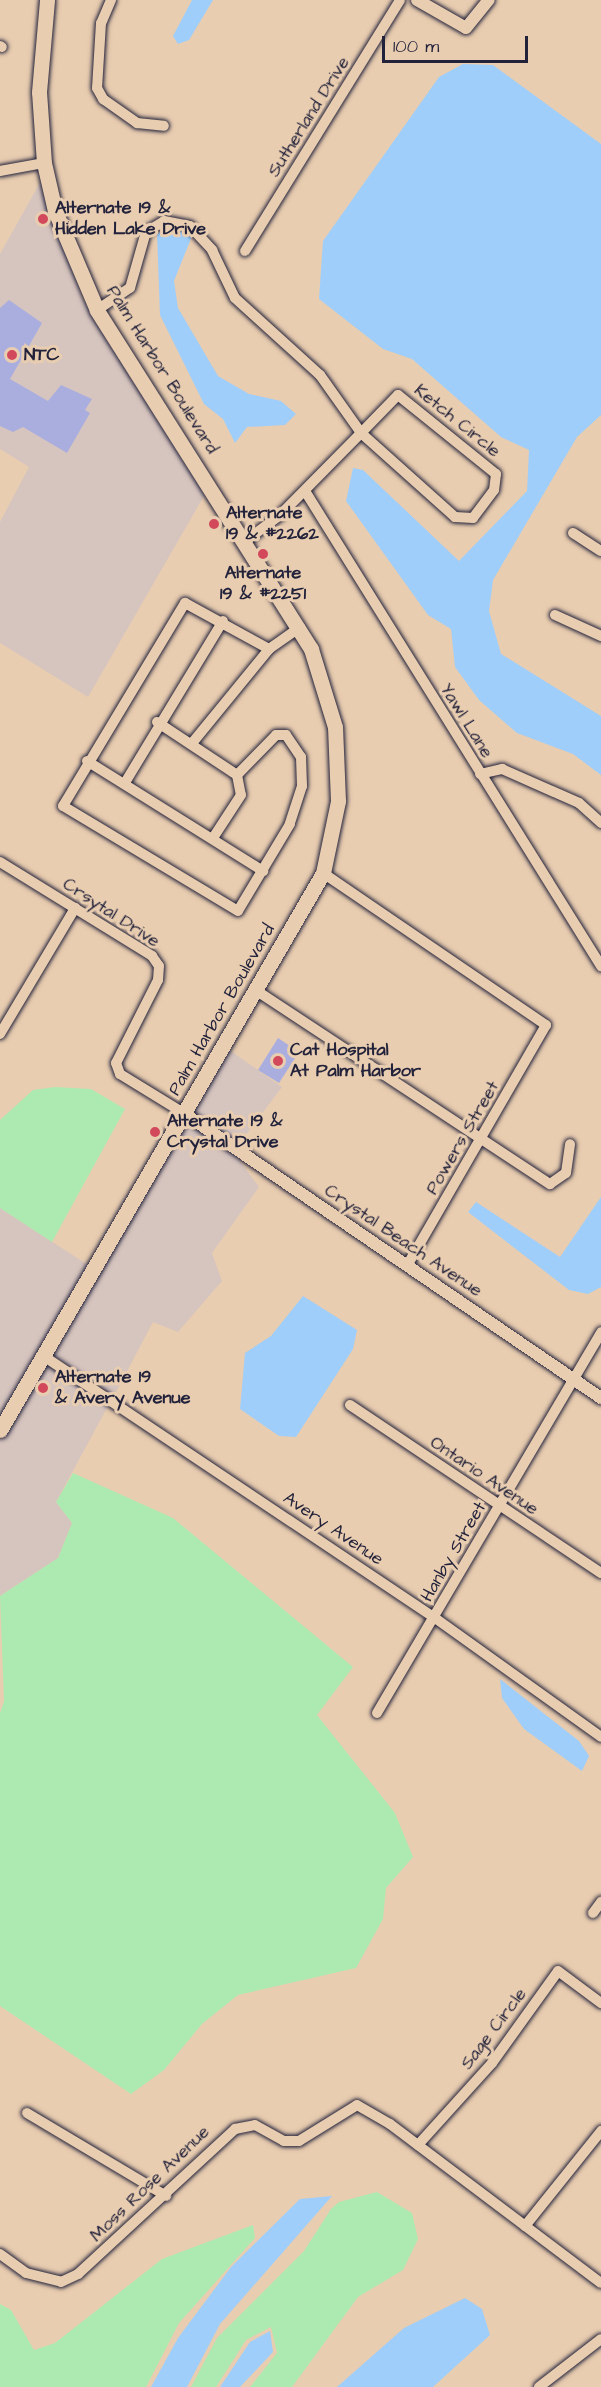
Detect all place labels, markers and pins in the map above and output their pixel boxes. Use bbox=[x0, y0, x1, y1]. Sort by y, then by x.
place label: Alternate 19 & Hidden Lake Drive bbox=[55, 198, 206, 240]
marker: Alternate 19 & Hidden Lake Drive bbox=[36, 212, 50, 226]
place label: NTC bbox=[24, 344, 59, 366]
marker: NTC bbox=[5, 348, 19, 362]
place label: Alternate 19 & #2262 bbox=[226, 503, 319, 546]
marker: Alternate 19 & #2262 bbox=[207, 517, 221, 531]
marker: Alternate 19 & #2251 bbox=[256, 547, 270, 561]
place label: Alternate 19 & #2251 bbox=[220, 563, 306, 606]
place label: Cat Hospital At Palm Harbor bbox=[290, 1040, 421, 1082]
marker: Cat Hospital At Palm Harbor bbox=[271, 1054, 285, 1068]
place label: Alternate 19 & Crystal Drive bbox=[167, 1111, 283, 1154]
marker: Alternate 19 & Crystal Drive bbox=[148, 1125, 162, 1139]
place label: Alternate 19 & Avery Avenue bbox=[55, 1367, 190, 1410]
marker: Alternate 19 & Avery Avenue bbox=[36, 1381, 50, 1395]

